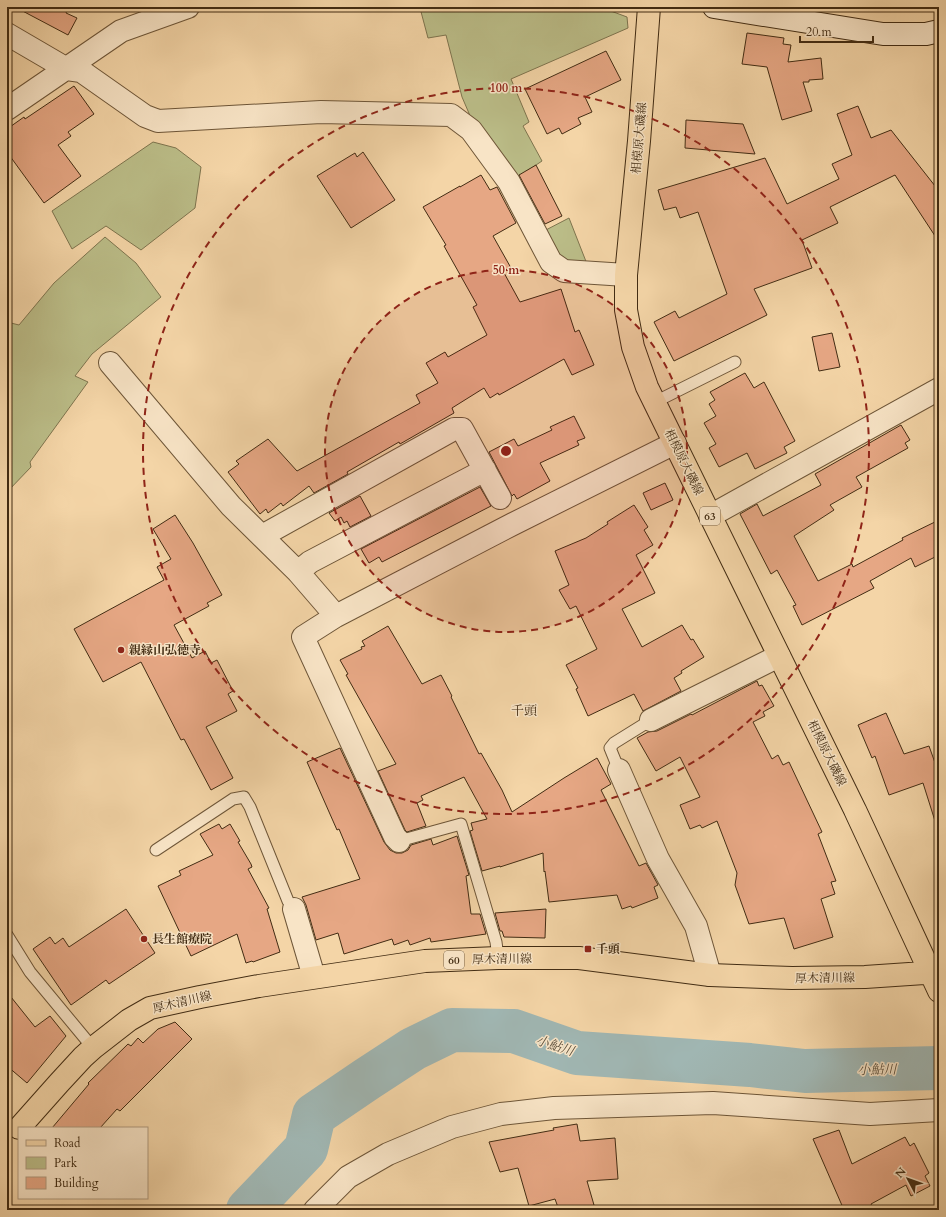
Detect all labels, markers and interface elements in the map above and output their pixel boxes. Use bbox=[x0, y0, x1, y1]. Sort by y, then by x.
scale bar bbox=[800, 18, 873, 44]
text: 20 m bbox=[806, 24, 833, 40]
text: 100 m bbox=[490, 80, 523, 96]
street label: 相模原大磯線 bbox=[628, 101, 650, 175]
text: 50 m bbox=[493, 262, 520, 278]
street label: 相模原大磯線 bbox=[661, 426, 707, 498]
centre of rings bbox=[499, 444, 513, 458]
road number: 63 bbox=[700, 507, 720, 525]
place label: 親縁山弘徳寺 bbox=[129, 642, 201, 658]
marker: 親縁山弘徳寺 bbox=[116, 645, 126, 655]
district label: 千頭 bbox=[511, 702, 537, 720]
street label: 相模原大磯線 bbox=[804, 717, 850, 789]
place label: 長生館療院 bbox=[152, 931, 212, 947]
marker: 長生館療院 bbox=[139, 934, 149, 944]
place label: 千頭 bbox=[596, 941, 620, 957]
marker: 千頭 bbox=[583, 944, 593, 954]
street label: 厚木清川線 bbox=[472, 950, 532, 968]
road number: 60 bbox=[444, 951, 464, 969]
street label: 厚木清川線 bbox=[795, 969, 855, 987]
street label: 厚木清川線 bbox=[151, 987, 213, 1017]
water label: 小鮎川 bbox=[533, 1031, 578, 1061]
water label: 小鮎川 bbox=[857, 1061, 899, 1079]
legend bbox=[18, 1127, 148, 1199]
text: Road bbox=[54, 1135, 81, 1151]
text: Park bbox=[54, 1155, 78, 1171]
north arrow bbox=[888, 1159, 928, 1199]
text: N bbox=[892, 1164, 910, 1181]
text: Building bbox=[54, 1175, 99, 1191]

